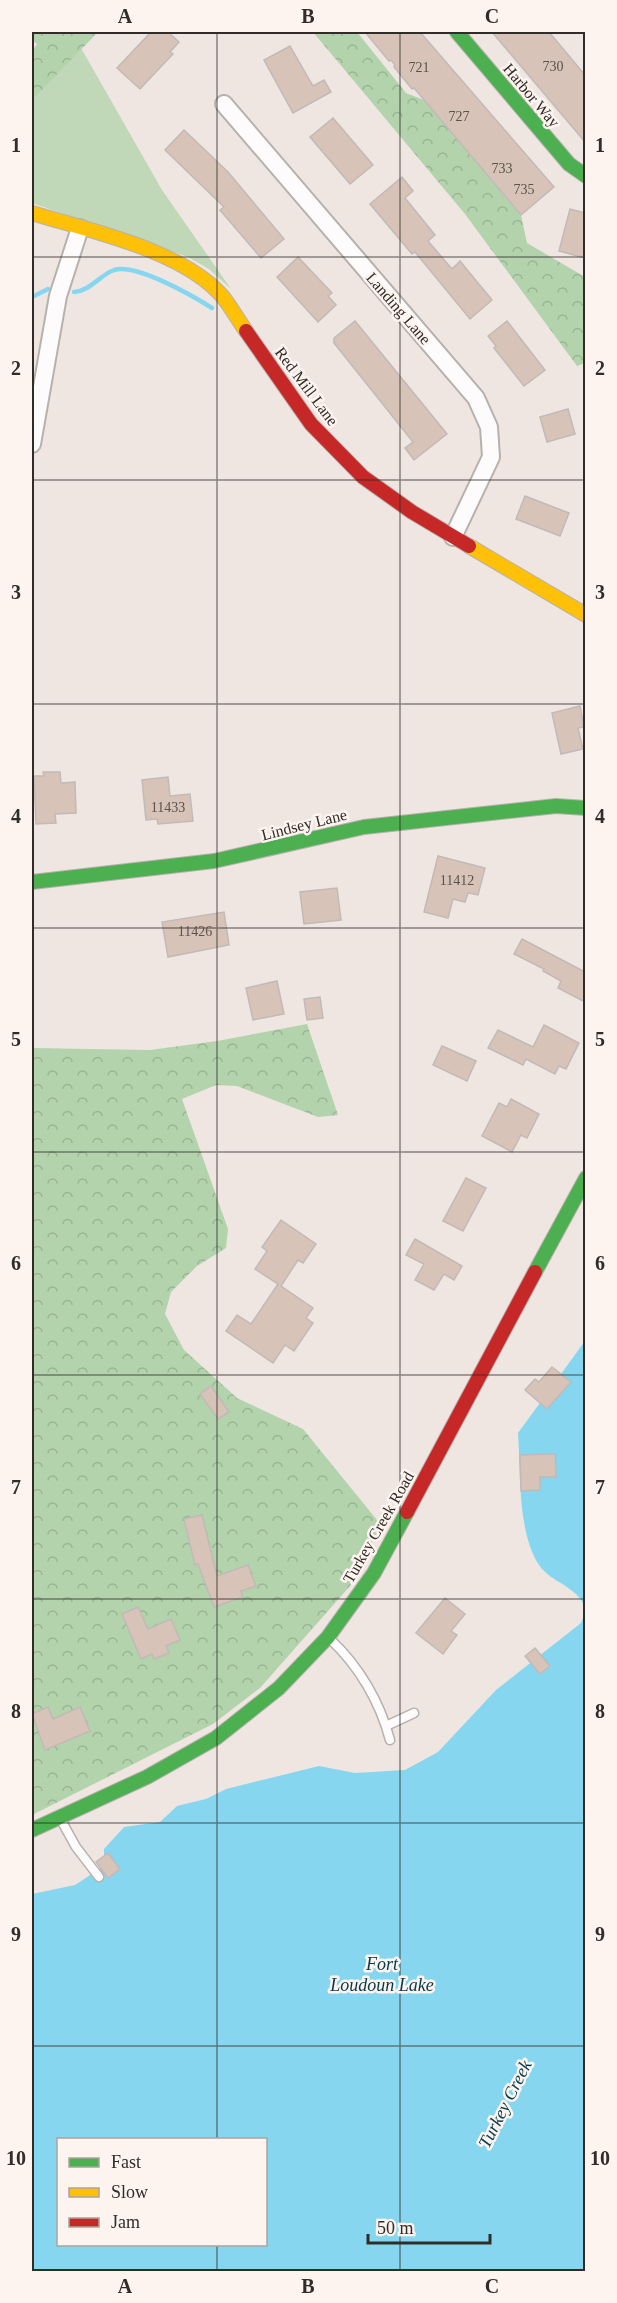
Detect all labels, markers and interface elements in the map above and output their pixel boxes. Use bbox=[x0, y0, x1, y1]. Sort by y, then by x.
text: A bbox=[118, 5, 133, 27]
text: B bbox=[301, 5, 315, 27]
text: C bbox=[485, 5, 499, 27]
house number: 730 bbox=[543, 59, 564, 74]
house number: 721 bbox=[409, 60, 430, 75]
street label: Harbor Way bbox=[499, 60, 563, 131]
house number: 727 bbox=[449, 109, 470, 124]
text: 1 bbox=[11, 134, 21, 156]
text: 1 bbox=[595, 134, 605, 156]
house number: 733 bbox=[492, 161, 513, 176]
house number: 735 bbox=[514, 182, 535, 197]
street label: Landing Lane bbox=[362, 269, 434, 348]
street label: Red Mill Lane bbox=[272, 344, 341, 429]
text: 2 bbox=[11, 357, 21, 379]
text: 2 bbox=[595, 357, 605, 379]
text: 3 bbox=[11, 581, 21, 603]
text: 3 bbox=[595, 581, 605, 603]
house number: 11433 bbox=[151, 800, 185, 815]
text: 4 bbox=[11, 805, 21, 827]
text: 4 bbox=[595, 805, 605, 827]
street label: Lindsey Lane bbox=[260, 806, 349, 844]
house number: 11412 bbox=[440, 873, 474, 888]
house number: 11426 bbox=[178, 924, 212, 939]
text: 5 bbox=[11, 1028, 21, 1050]
text: 5 bbox=[595, 1028, 605, 1050]
text: 6 bbox=[11, 1252, 21, 1274]
text: 6 bbox=[595, 1252, 605, 1274]
street label: Turkey Creek Road bbox=[340, 1469, 418, 1586]
text: 7 bbox=[11, 1476, 21, 1498]
text: 7 bbox=[595, 1476, 605, 1498]
text: 8 bbox=[11, 1700, 21, 1722]
text: 8 bbox=[595, 1700, 605, 1722]
text: 9 bbox=[11, 1923, 21, 1945]
text: 9 bbox=[595, 1923, 605, 1945]
water label: Fort Loudoun Lake bbox=[329, 1954, 434, 1995]
water label: Turkey Creek bbox=[474, 2056, 536, 2151]
legend bbox=[57, 2138, 267, 2246]
text: 10 bbox=[6, 2147, 26, 2169]
text: 10 bbox=[590, 2147, 610, 2169]
text: Fast bbox=[111, 2152, 141, 2172]
text: Slow bbox=[111, 2182, 148, 2202]
scale bar bbox=[368, 2207, 490, 2245]
text: Jam bbox=[111, 2212, 140, 2232]
text: 50 m bbox=[377, 2218, 414, 2238]
text: A bbox=[118, 2275, 133, 2297]
text: B bbox=[301, 2275, 315, 2297]
text: C bbox=[485, 2275, 499, 2297]

